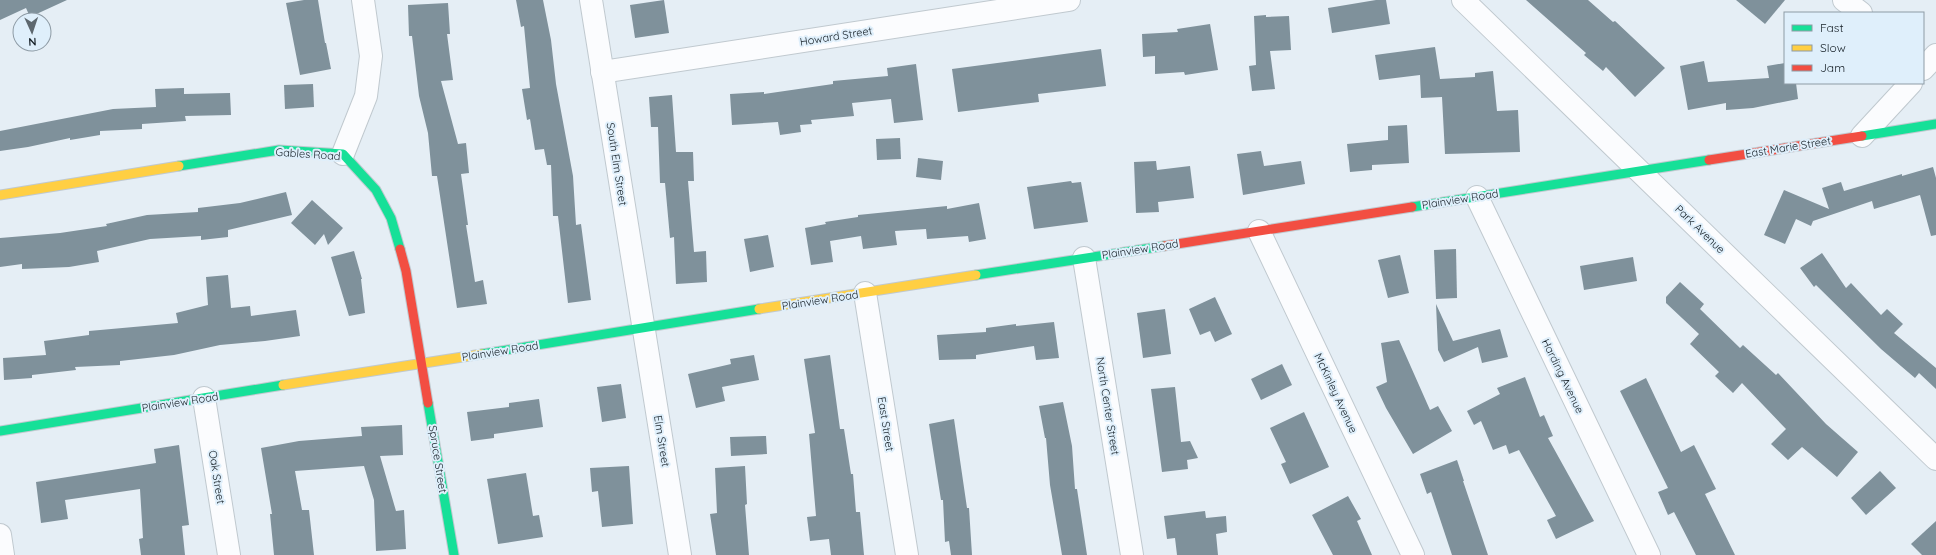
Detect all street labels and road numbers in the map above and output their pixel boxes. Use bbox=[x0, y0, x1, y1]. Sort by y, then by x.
street label: Howard Street bbox=[799, 23, 874, 49]
street label: South Elm Street bbox=[604, 121, 631, 207]
street label: East Marie Street bbox=[1744, 133, 1832, 161]
street label: Gables Road bbox=[275, 145, 341, 163]
street label: Plainview Road bbox=[1421, 186, 1499, 212]
street label: Park Avenue bbox=[1672, 202, 1728, 256]
street label: Plainview Road bbox=[1101, 236, 1179, 262]
street label: Plainview Road bbox=[781, 287, 859, 313]
street label: Harding Avenue bbox=[1539, 336, 1587, 416]
street label: Plainview Road bbox=[461, 338, 539, 364]
street label: McKinley Avenue bbox=[1311, 351, 1361, 435]
street label: North Center Street bbox=[1093, 356, 1123, 456]
street label: Plainview Road bbox=[141, 389, 219, 415]
street label: East Street bbox=[875, 396, 897, 452]
street label: Elm Street bbox=[651, 414, 673, 468]
street label: Spruce Street bbox=[426, 424, 450, 494]
street label: Oak Street bbox=[206, 449, 228, 505]

